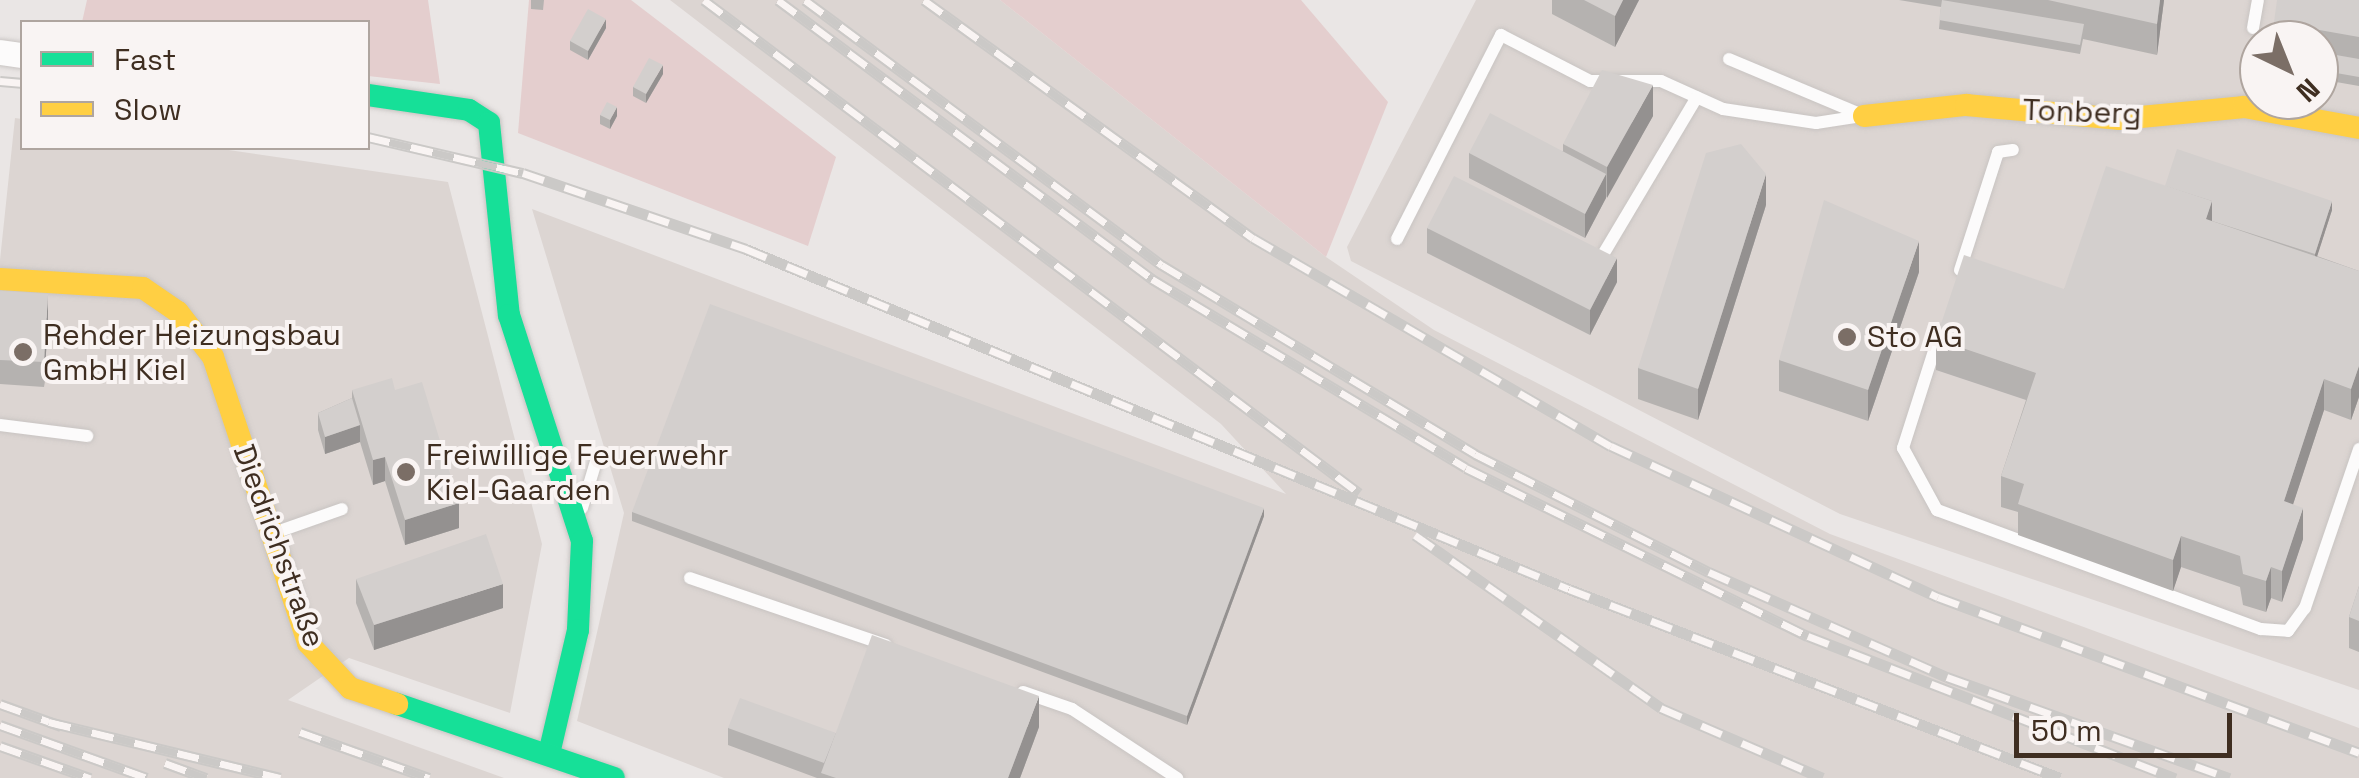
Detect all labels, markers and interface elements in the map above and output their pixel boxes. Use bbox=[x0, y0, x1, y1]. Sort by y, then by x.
legend bbox=[20, 20, 370, 150]
north arrow bbox=[2239, 20, 2339, 120]
text: Fast bbox=[114, 40, 176, 79]
text: N bbox=[2289, 71, 2327, 110]
text: Slow bbox=[114, 90, 182, 129]
street label: Tonberg bbox=[2022, 92, 2142, 132]
place label: Rehder Heizungsbau GmbH Kiel bbox=[43, 317, 341, 388]
place label: Sto AG bbox=[1867, 319, 1963, 355]
marker: Sto AG bbox=[1836, 326, 1858, 348]
marker: Rehder Heizungsbau GmbH Kiel bbox=[12, 341, 34, 363]
place label: Freiwillige Feuerwehr Kiel-Gaarden bbox=[426, 437, 729, 508]
street label: Diedrichstraße bbox=[226, 440, 332, 652]
marker: Freiwillige Feuerwehr Kiel-Gaarden bbox=[395, 461, 417, 483]
scale bar bbox=[2019, 693, 2236, 755]
text: 50 m bbox=[2031, 711, 2102, 750]

